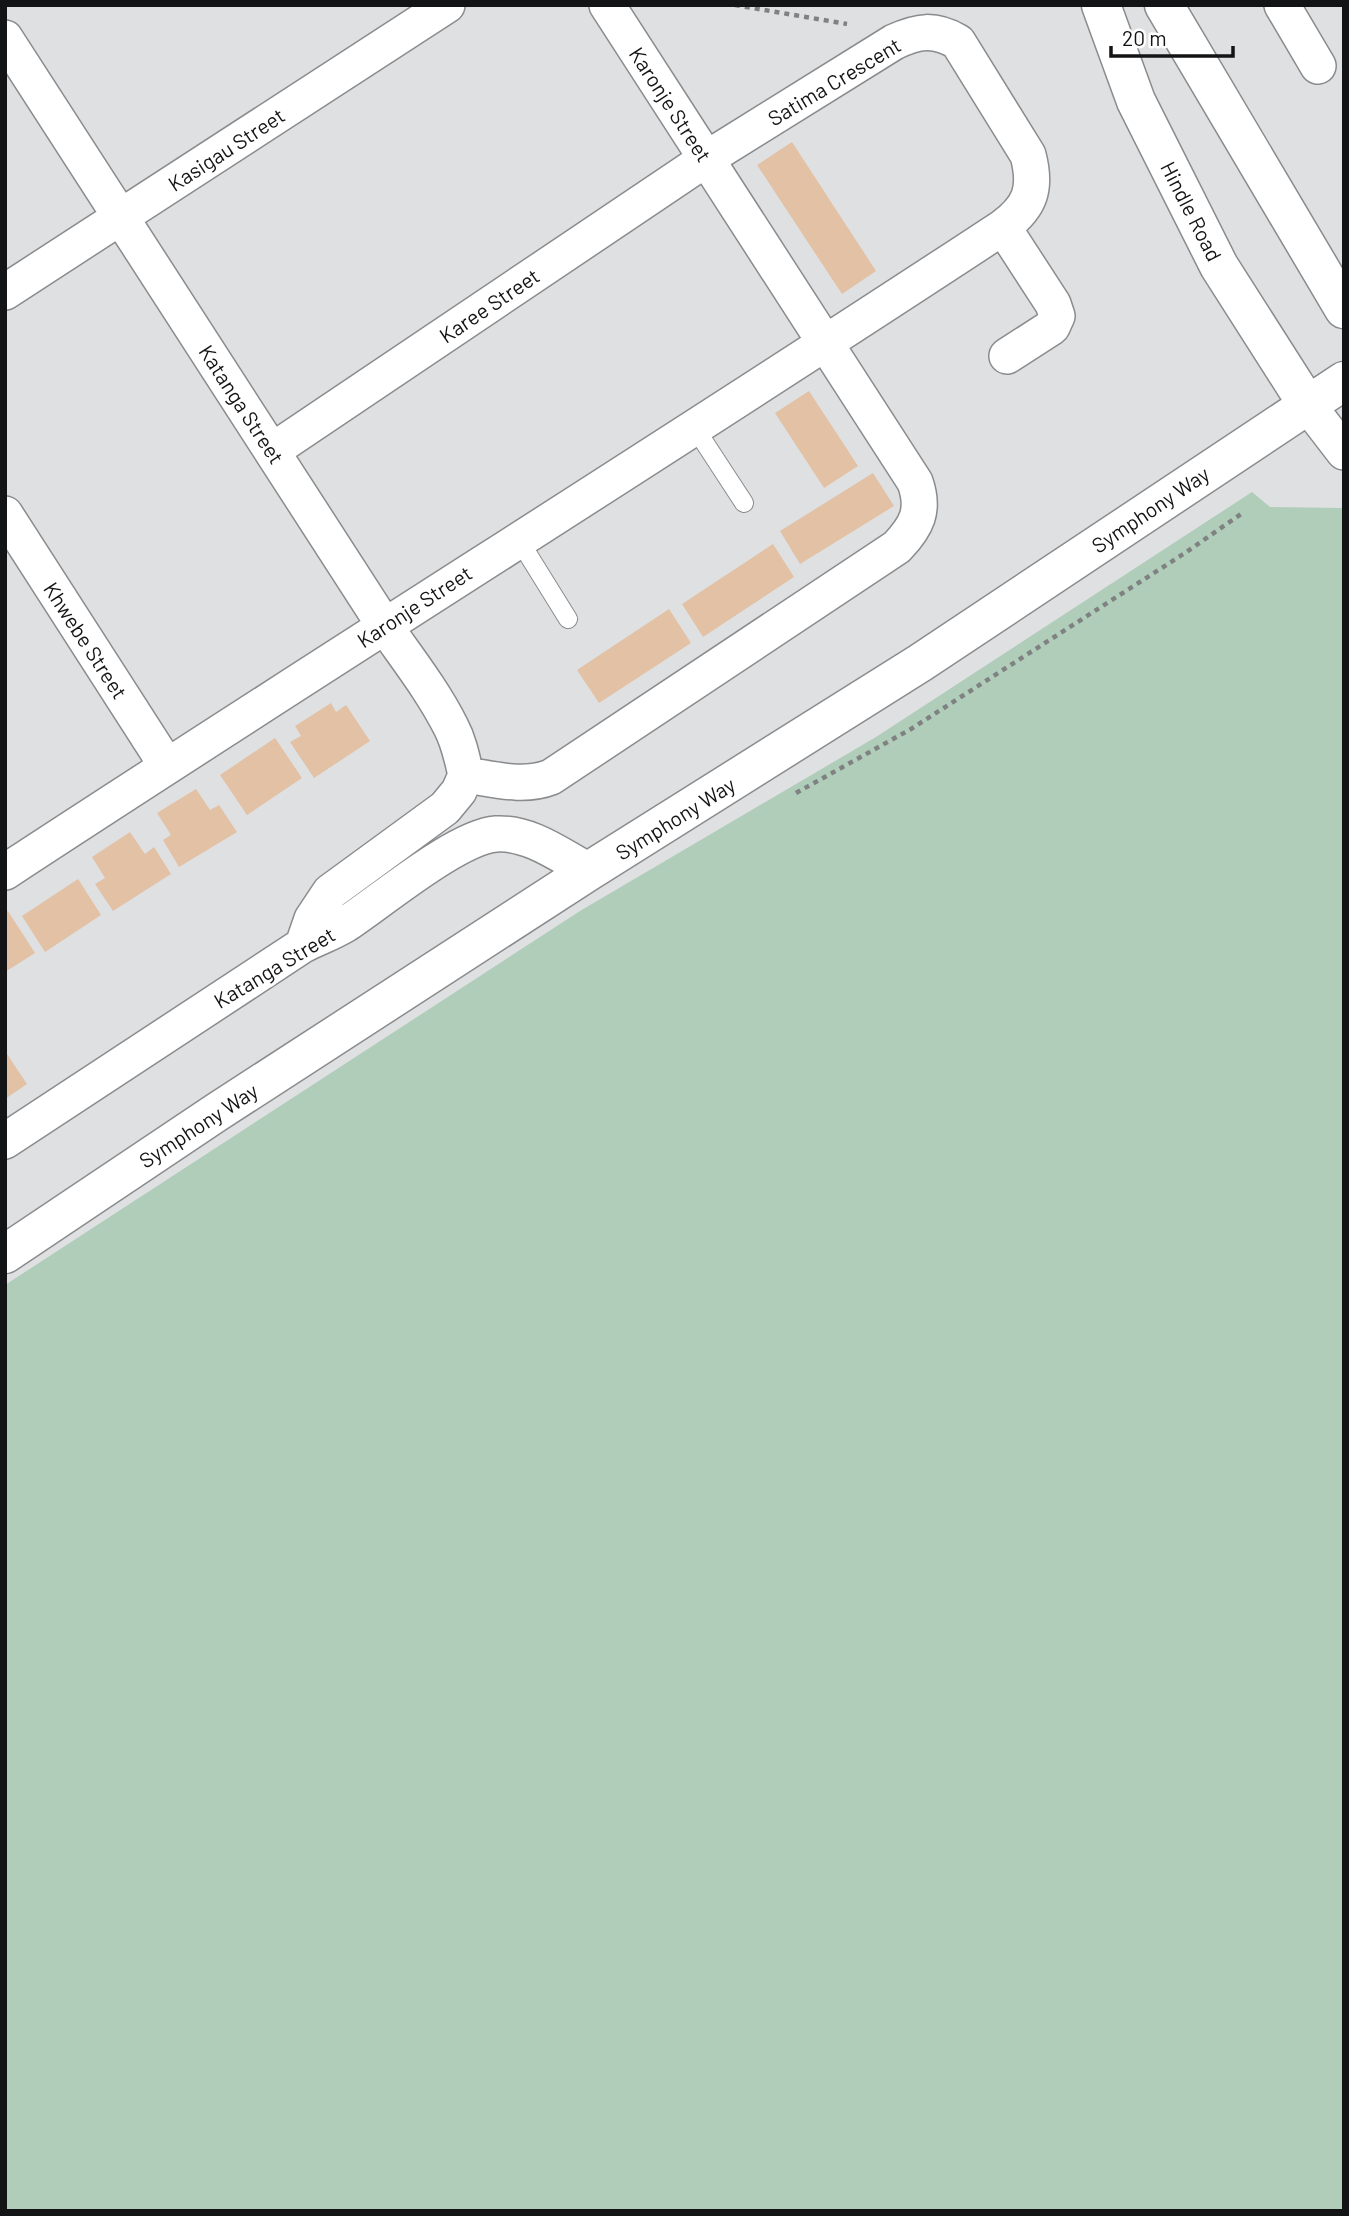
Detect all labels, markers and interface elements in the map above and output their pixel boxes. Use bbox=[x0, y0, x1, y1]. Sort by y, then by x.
scale bar bbox=[1111, 14, 1234, 58]
text: 20 m bbox=[1122, 25, 1167, 50]
street label: Satima Crescent bbox=[763, 32, 905, 130]
street label: Karonje Street bbox=[625, 42, 717, 166]
street label: Kasigau Street bbox=[163, 102, 289, 196]
street label: Hindle Road bbox=[1156, 157, 1228, 265]
street label: Karee Street bbox=[434, 262, 544, 348]
street label: Katanga Street bbox=[194, 340, 290, 468]
street label: Symphony Way bbox=[1087, 460, 1214, 557]
street label: Karonje Street bbox=[352, 560, 476, 652]
street label: Khwebe Street bbox=[39, 577, 133, 703]
street label: Symphony Way bbox=[611, 771, 740, 865]
street label: Katanga Street bbox=[209, 921, 339, 1013]
street label: Symphony Way bbox=[134, 1077, 262, 1173]

